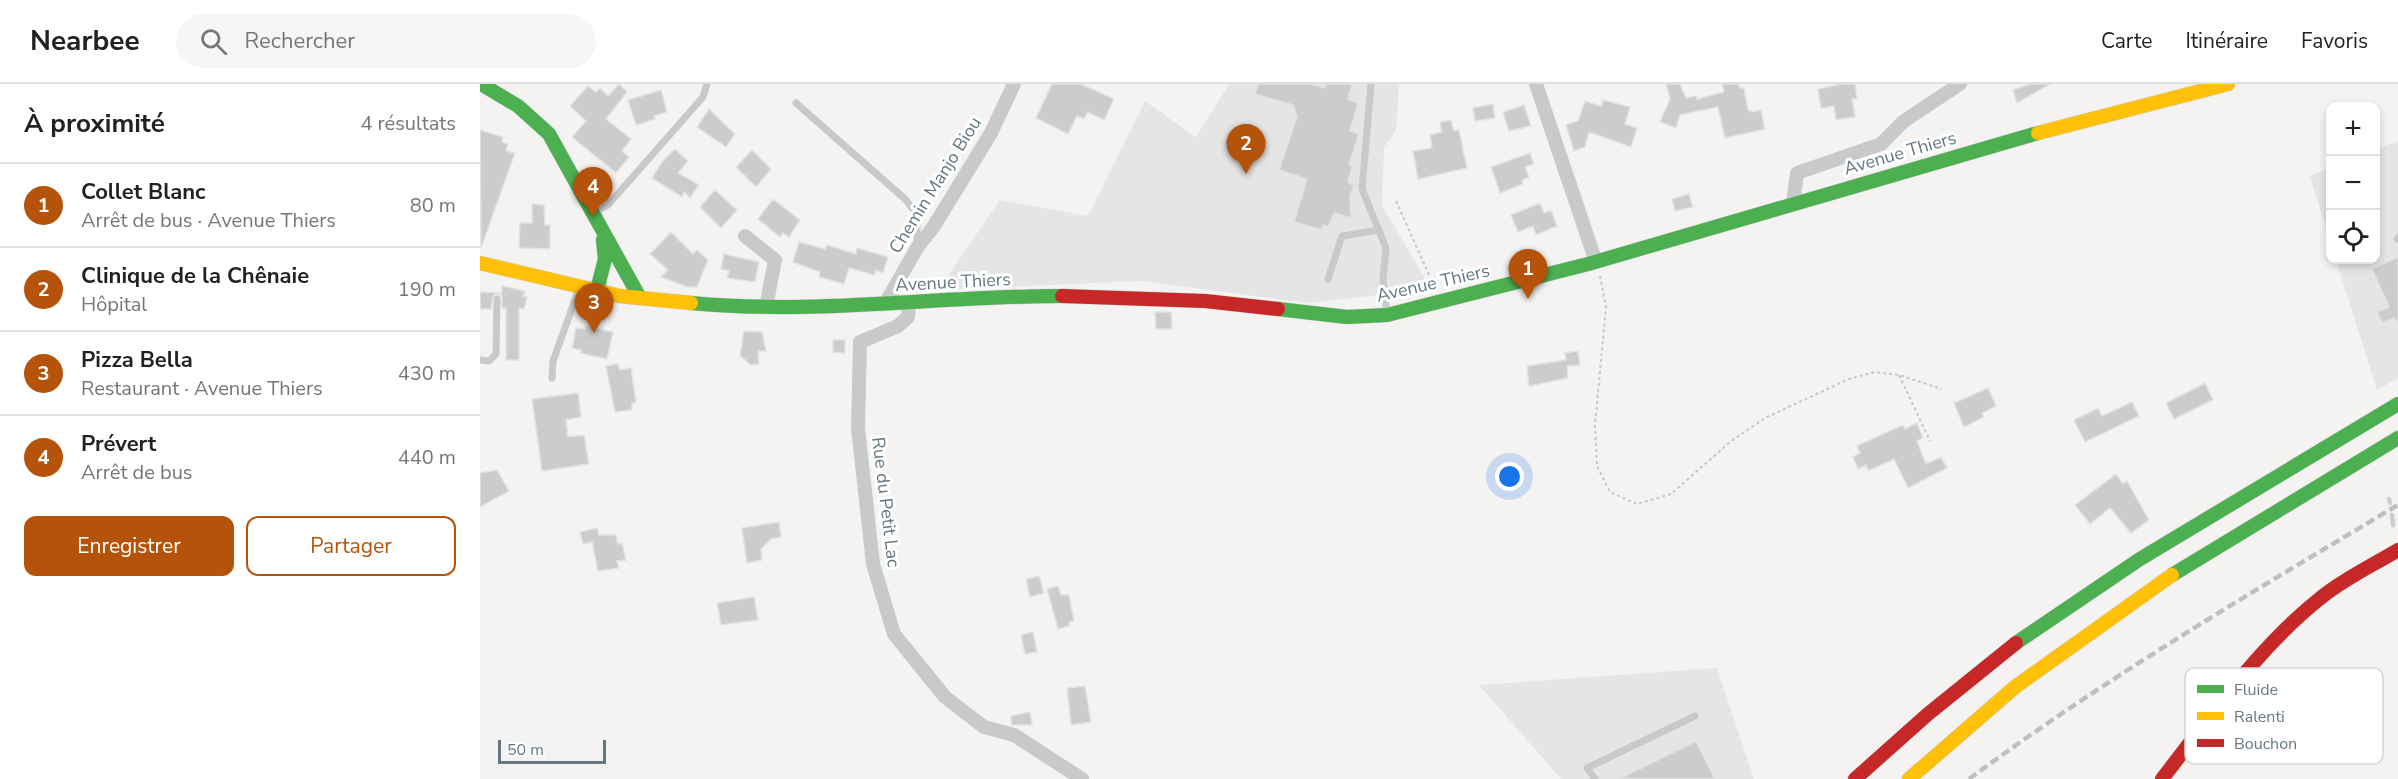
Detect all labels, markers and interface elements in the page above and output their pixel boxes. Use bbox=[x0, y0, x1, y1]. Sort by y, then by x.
search box bbox=[176, 14, 596, 68]
text: Nearbee bbox=[30, 22, 140, 60]
icon: search bbox=[197, 25, 230, 58]
text: Rechercher bbox=[245, 26, 355, 56]
text: Carte bbox=[2101, 27, 2152, 55]
text: Itinéraire bbox=[2185, 27, 2268, 55]
text: Favoris bbox=[2301, 27, 2368, 55]
map controls bbox=[2326, 102, 2380, 264]
button: + bbox=[2326, 102, 2380, 156]
text: À proximité bbox=[24, 106, 165, 141]
text: 4 résultats bbox=[360, 110, 456, 137]
street label: Chemin Manjo Biou bbox=[883, 112, 987, 258]
pin: 2 bbox=[1226, 124, 1266, 174]
street label: Avenue Thiers bbox=[1841, 126, 1959, 180]
button: − bbox=[2326, 156, 2380, 210]
pin: 4 bbox=[574, 168, 612, 217]
text: Collet Blanc bbox=[81, 177, 205, 207]
text: 1 bbox=[38, 192, 50, 219]
text: 80 m bbox=[410, 192, 456, 219]
text: Arrêt de bus · Avenue Thiers bbox=[81, 207, 336, 234]
button: locate bbox=[2326, 210, 2380, 264]
pin: 1 bbox=[1508, 250, 1548, 299]
street label: Avenue Thiers bbox=[1374, 258, 1492, 308]
text: Clinique de la Chênaie bbox=[81, 261, 309, 291]
street label: Avenue Thiers bbox=[895, 267, 1011, 297]
text: 2 bbox=[38, 276, 50, 303]
text: 190 m bbox=[398, 276, 456, 303]
pin: 3 bbox=[574, 284, 614, 333]
text: Hôpital bbox=[81, 291, 147, 318]
text: Pizza Bella bbox=[81, 345, 193, 375]
text: 3 bbox=[38, 360, 50, 387]
text: 430 m bbox=[398, 360, 456, 387]
text: Restaurant · Avenue Thiers bbox=[81, 375, 323, 402]
text: Prévert bbox=[81, 429, 156, 459]
street label: Rue du Petit Lac bbox=[866, 435, 906, 569]
text: 4 bbox=[38, 444, 50, 471]
text: 440 m bbox=[398, 444, 456, 471]
text: Arrêt de bus bbox=[81, 459, 192, 486]
your location bbox=[1495, 462, 1524, 491]
button: Enregistrer bbox=[24, 516, 234, 576]
button: Partager bbox=[246, 516, 456, 576]
legend bbox=[2185, 668, 2383, 764]
text: Fluide bbox=[2234, 679, 2278, 701]
text: Ralenti bbox=[2234, 706, 2285, 728]
text: Bouchon bbox=[2234, 733, 2297, 755]
scale bar bbox=[498, 737, 606, 764]
text: 50 m bbox=[507, 739, 544, 761]

